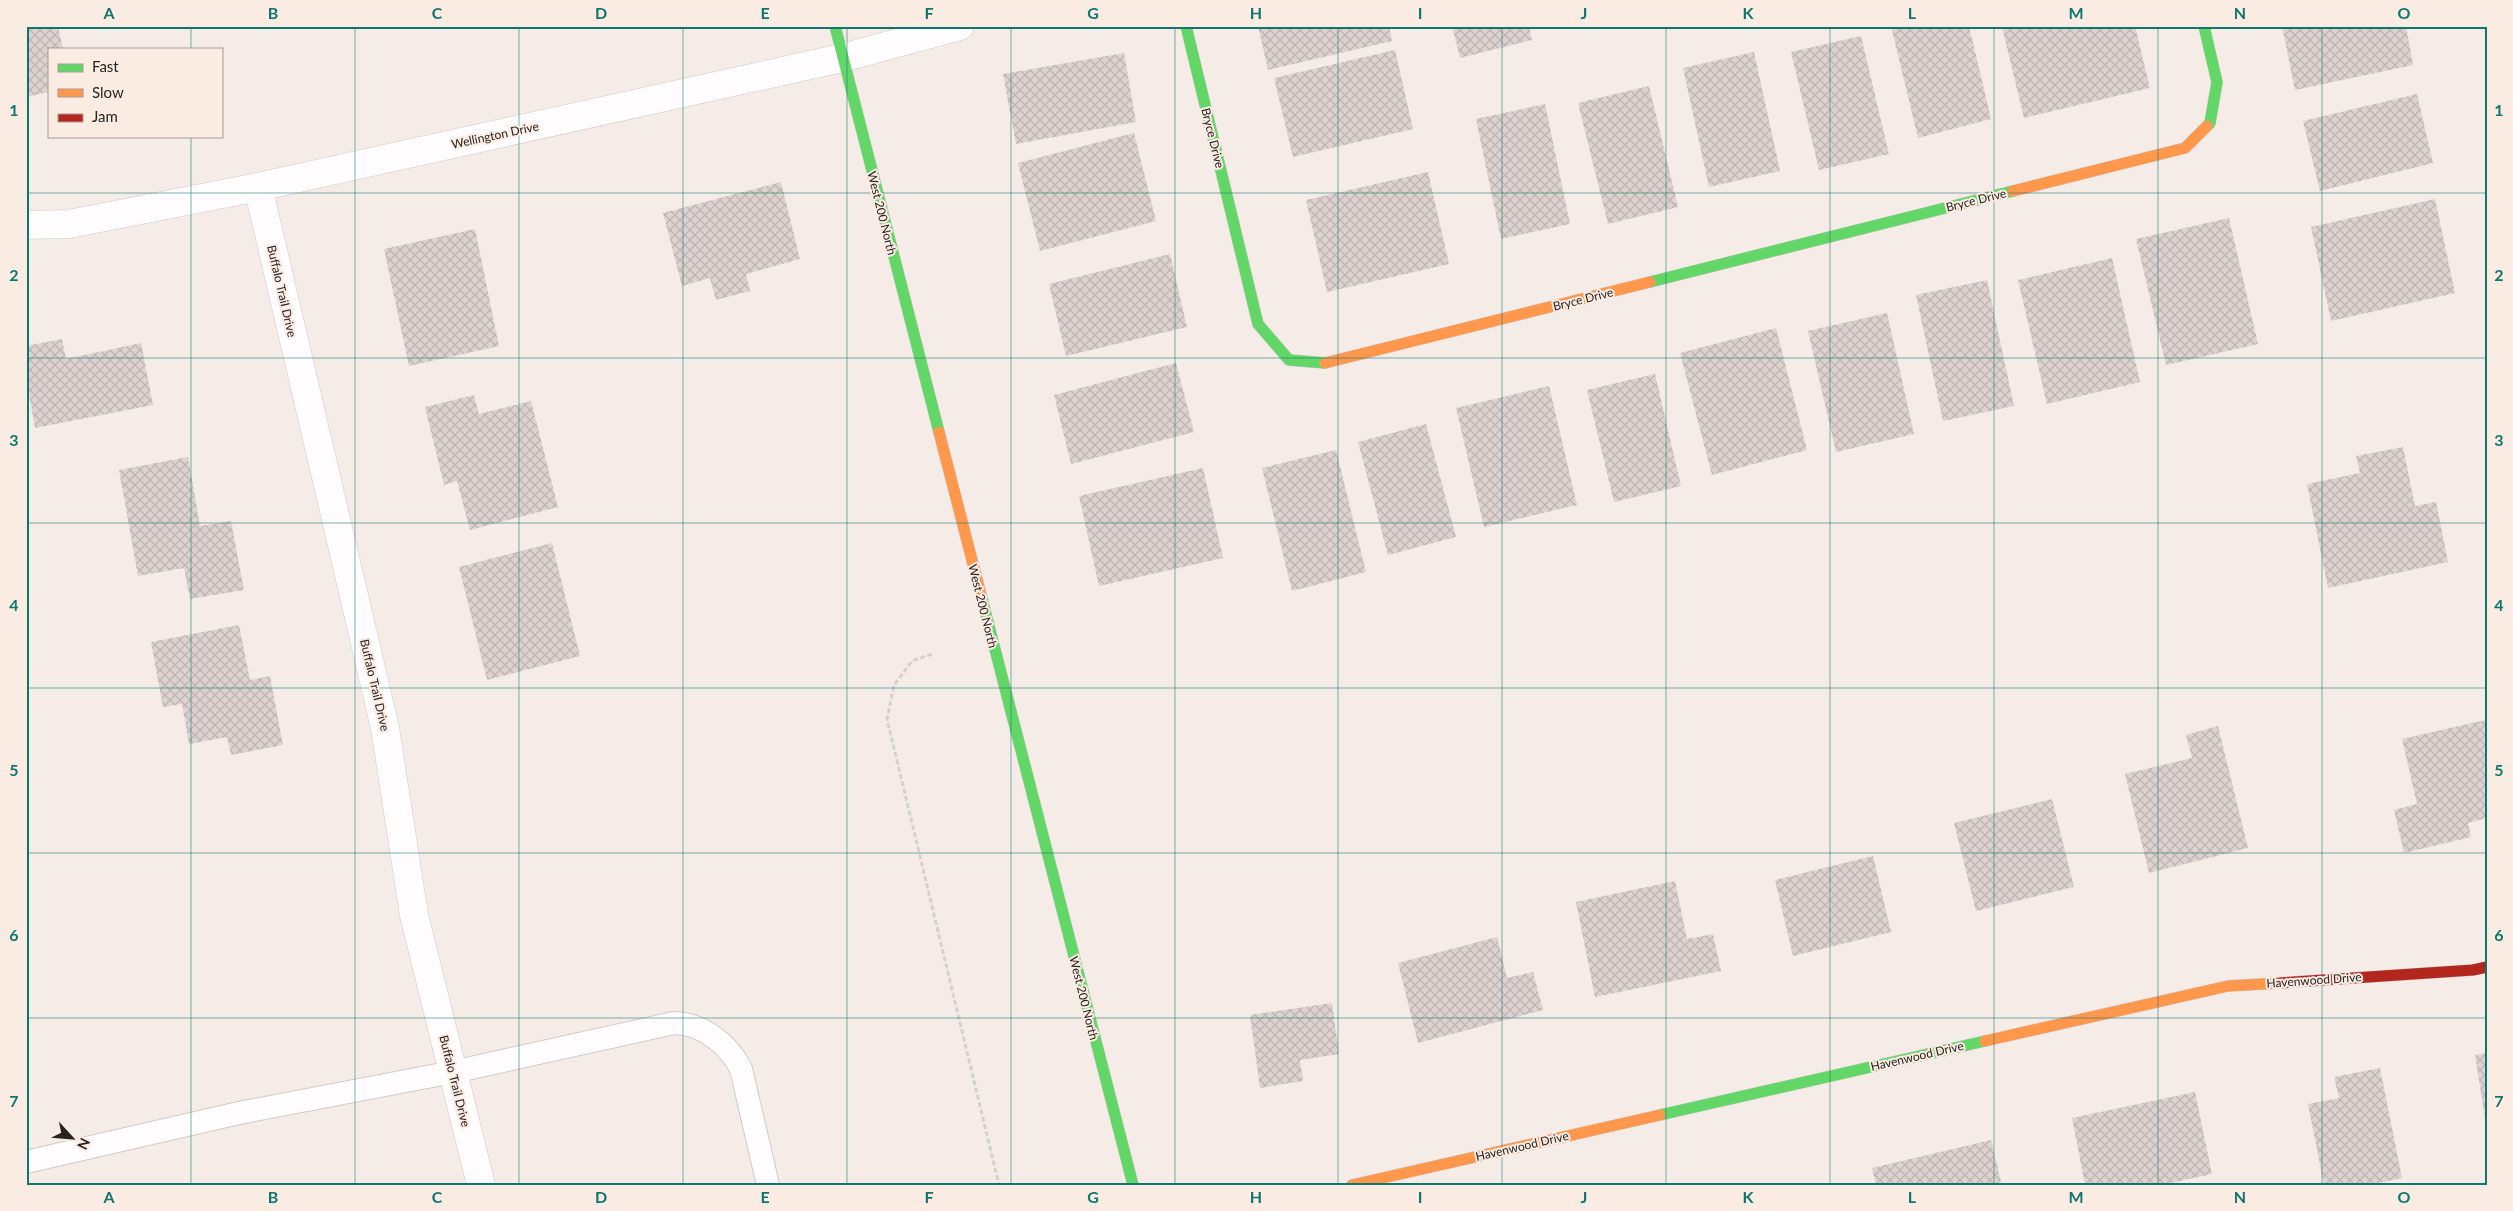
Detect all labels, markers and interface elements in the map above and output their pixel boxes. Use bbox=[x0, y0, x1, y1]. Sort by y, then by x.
text: A bbox=[102, 3, 115, 22]
text: B bbox=[268, 3, 278, 22]
text: C bbox=[432, 3, 443, 22]
text: D bbox=[595, 3, 607, 22]
text: E bbox=[760, 3, 770, 22]
text: F bbox=[924, 3, 934, 22]
text: G bbox=[1087, 3, 1099, 22]
text: H bbox=[1250, 3, 1262, 22]
text: I bbox=[1418, 3, 1422, 22]
text: J bbox=[1581, 3, 1587, 22]
text: K bbox=[1743, 3, 1755, 22]
text: L bbox=[1908, 3, 1917, 22]
text: M bbox=[2068, 3, 2084, 22]
text: N bbox=[2234, 3, 2246, 22]
text: O bbox=[2398, 3, 2411, 22]
legend bbox=[48, 48, 222, 138]
text: Fast bbox=[92, 57, 119, 75]
text: Slow bbox=[92, 83, 124, 101]
text: 1 bbox=[9, 100, 19, 119]
text: 1 bbox=[2494, 100, 2504, 119]
street label: Bryce Drive bbox=[1198, 106, 1228, 170]
text: Jam bbox=[92, 107, 118, 125]
street label: Wellington Drive bbox=[450, 118, 540, 152]
street label: West 200 North bbox=[864, 170, 900, 256]
street label: Bryce Drive bbox=[1944, 185, 2008, 215]
street label: Buffalo Trail Drive bbox=[264, 244, 300, 338]
text: 2 bbox=[9, 265, 19, 284]
text: 2 bbox=[2494, 265, 2504, 284]
street label: Bryce Drive bbox=[1551, 284, 1615, 314]
text: 3 bbox=[9, 430, 19, 449]
text: 3 bbox=[2494, 430, 2504, 449]
street label: West 200 North bbox=[965, 563, 1001, 649]
text: 4 bbox=[9, 595, 19, 614]
text: 4 bbox=[2494, 595, 2504, 614]
street label: Buffalo Trail Drive bbox=[357, 638, 393, 732]
text: 5 bbox=[9, 760, 19, 779]
text: 5 bbox=[2494, 760, 2504, 779]
text: 6 bbox=[9, 925, 19, 944]
text: 6 bbox=[2494, 925, 2504, 944]
street label: West 200 North bbox=[1066, 955, 1102, 1041]
street label: Havenwood Drive bbox=[2266, 969, 2362, 991]
street label: Buffalo Trail Drive bbox=[436, 1034, 474, 1128]
street label: Havenwood Drive bbox=[1869, 1038, 1965, 1074]
text: 7 bbox=[9, 1091, 19, 1110]
text: 7 bbox=[2494, 1091, 2504, 1110]
north arrow bbox=[48, 1114, 98, 1164]
street label: Havenwood Drive bbox=[1474, 1128, 1570, 1164]
text: N bbox=[74, 1135, 94, 1152]
text: A bbox=[102, 1187, 115, 1206]
text: B bbox=[268, 1187, 278, 1206]
text: C bbox=[432, 1187, 443, 1206]
text: D bbox=[595, 1187, 607, 1206]
text: E bbox=[760, 1187, 770, 1206]
text: F bbox=[924, 1187, 934, 1206]
text: G bbox=[1087, 1187, 1099, 1206]
text: H bbox=[1250, 1187, 1262, 1206]
text: I bbox=[1418, 1187, 1422, 1206]
text: J bbox=[1581, 1187, 1587, 1206]
text: K bbox=[1743, 1187, 1755, 1206]
text: L bbox=[1908, 1187, 1917, 1206]
text: M bbox=[2068, 1187, 2084, 1206]
text: N bbox=[2234, 1187, 2246, 1206]
text: O bbox=[2398, 1187, 2411, 1206]

